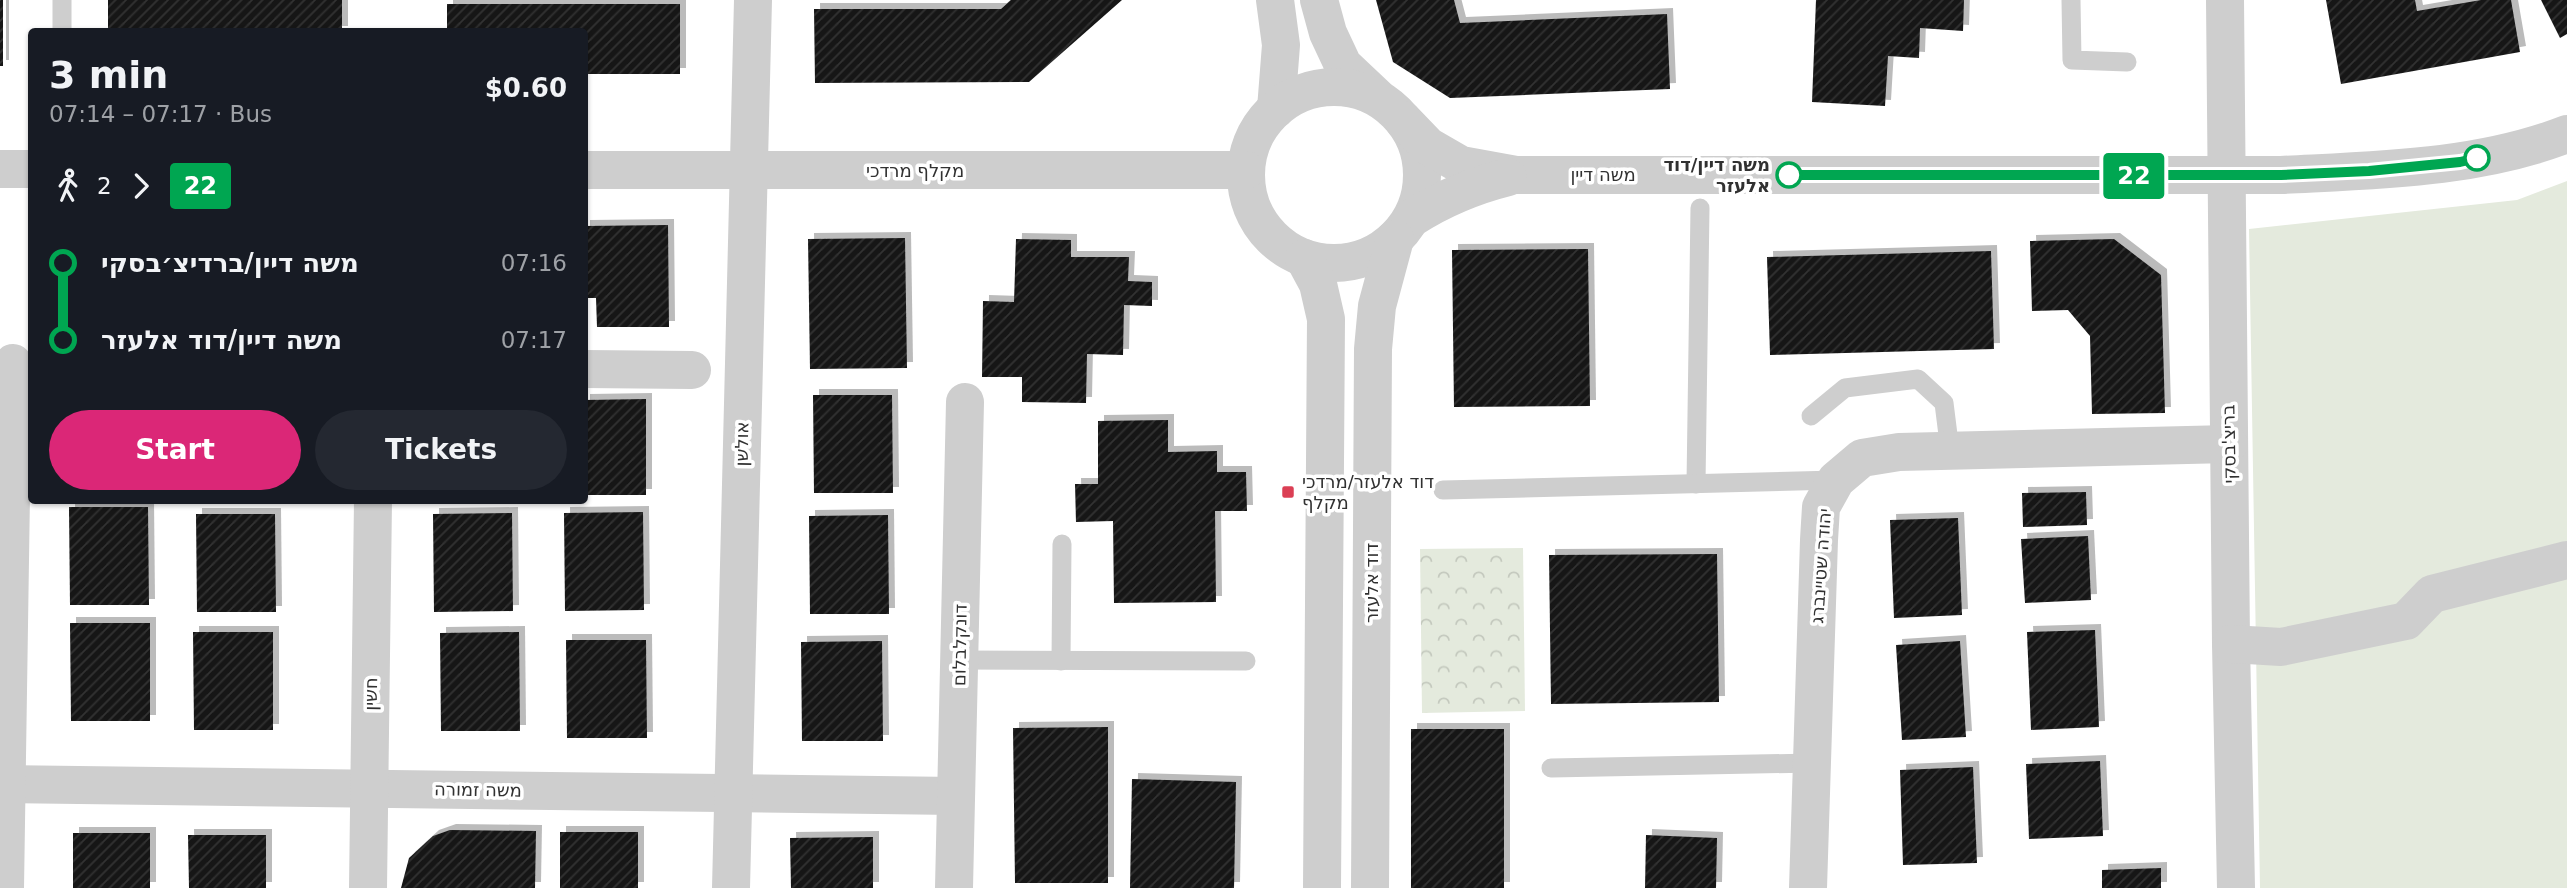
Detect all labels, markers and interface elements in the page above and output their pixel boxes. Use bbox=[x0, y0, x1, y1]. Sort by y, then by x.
text: 3 min bbox=[49, 53, 168, 97]
text: $0.60 bbox=[485, 73, 567, 103]
text: 07:14 – 07:17 · Bus bbox=[49, 101, 272, 127]
unlabelled marker bbox=[2464, 145, 2490, 171]
line badge: 22 bbox=[2102, 153, 2166, 199]
place label: משה דיין/דוד אלעזר bbox=[1663, 154, 1770, 196]
street label: מקלף מרדכי bbox=[866, 160, 964, 181]
marker: משה דיין/דוד אלעזר bbox=[1776, 162, 1802, 188]
text: 22 bbox=[2117, 162, 2151, 190]
street label: משה דיין bbox=[1570, 164, 1636, 185]
icon: walk bbox=[49, 167, 87, 205]
icon: forward bbox=[122, 167, 160, 205]
text: 22 bbox=[184, 172, 217, 200]
text: 2 bbox=[97, 173, 112, 199]
text: משה דיין/ברדיצ׳בסקי bbox=[101, 248, 359, 278]
text: 07:16 bbox=[501, 250, 567, 276]
text: משה דיין/דוד אלעזר bbox=[101, 325, 342, 355]
text: 07:17 bbox=[501, 327, 567, 353]
street label: בריצ'בסקי bbox=[2217, 404, 2240, 484]
button: Start bbox=[49, 410, 301, 490]
button: Tickets bbox=[315, 410, 567, 490]
street label: אולשן bbox=[731, 421, 752, 467]
place label: דוד אלעזר/מרדכי מקלף bbox=[1302, 471, 1434, 513]
marker: דוד אלעזר/מרדכי מקלף bbox=[1280, 484, 1296, 500]
street label: יהודה שטיינברג bbox=[1806, 508, 1835, 624]
street label: דוד אלעזר bbox=[1361, 543, 1382, 623]
street label: דונקלבלום bbox=[948, 603, 971, 686]
street label: חשין bbox=[360, 677, 381, 711]
street label: משה זמורה bbox=[434, 778, 522, 801]

